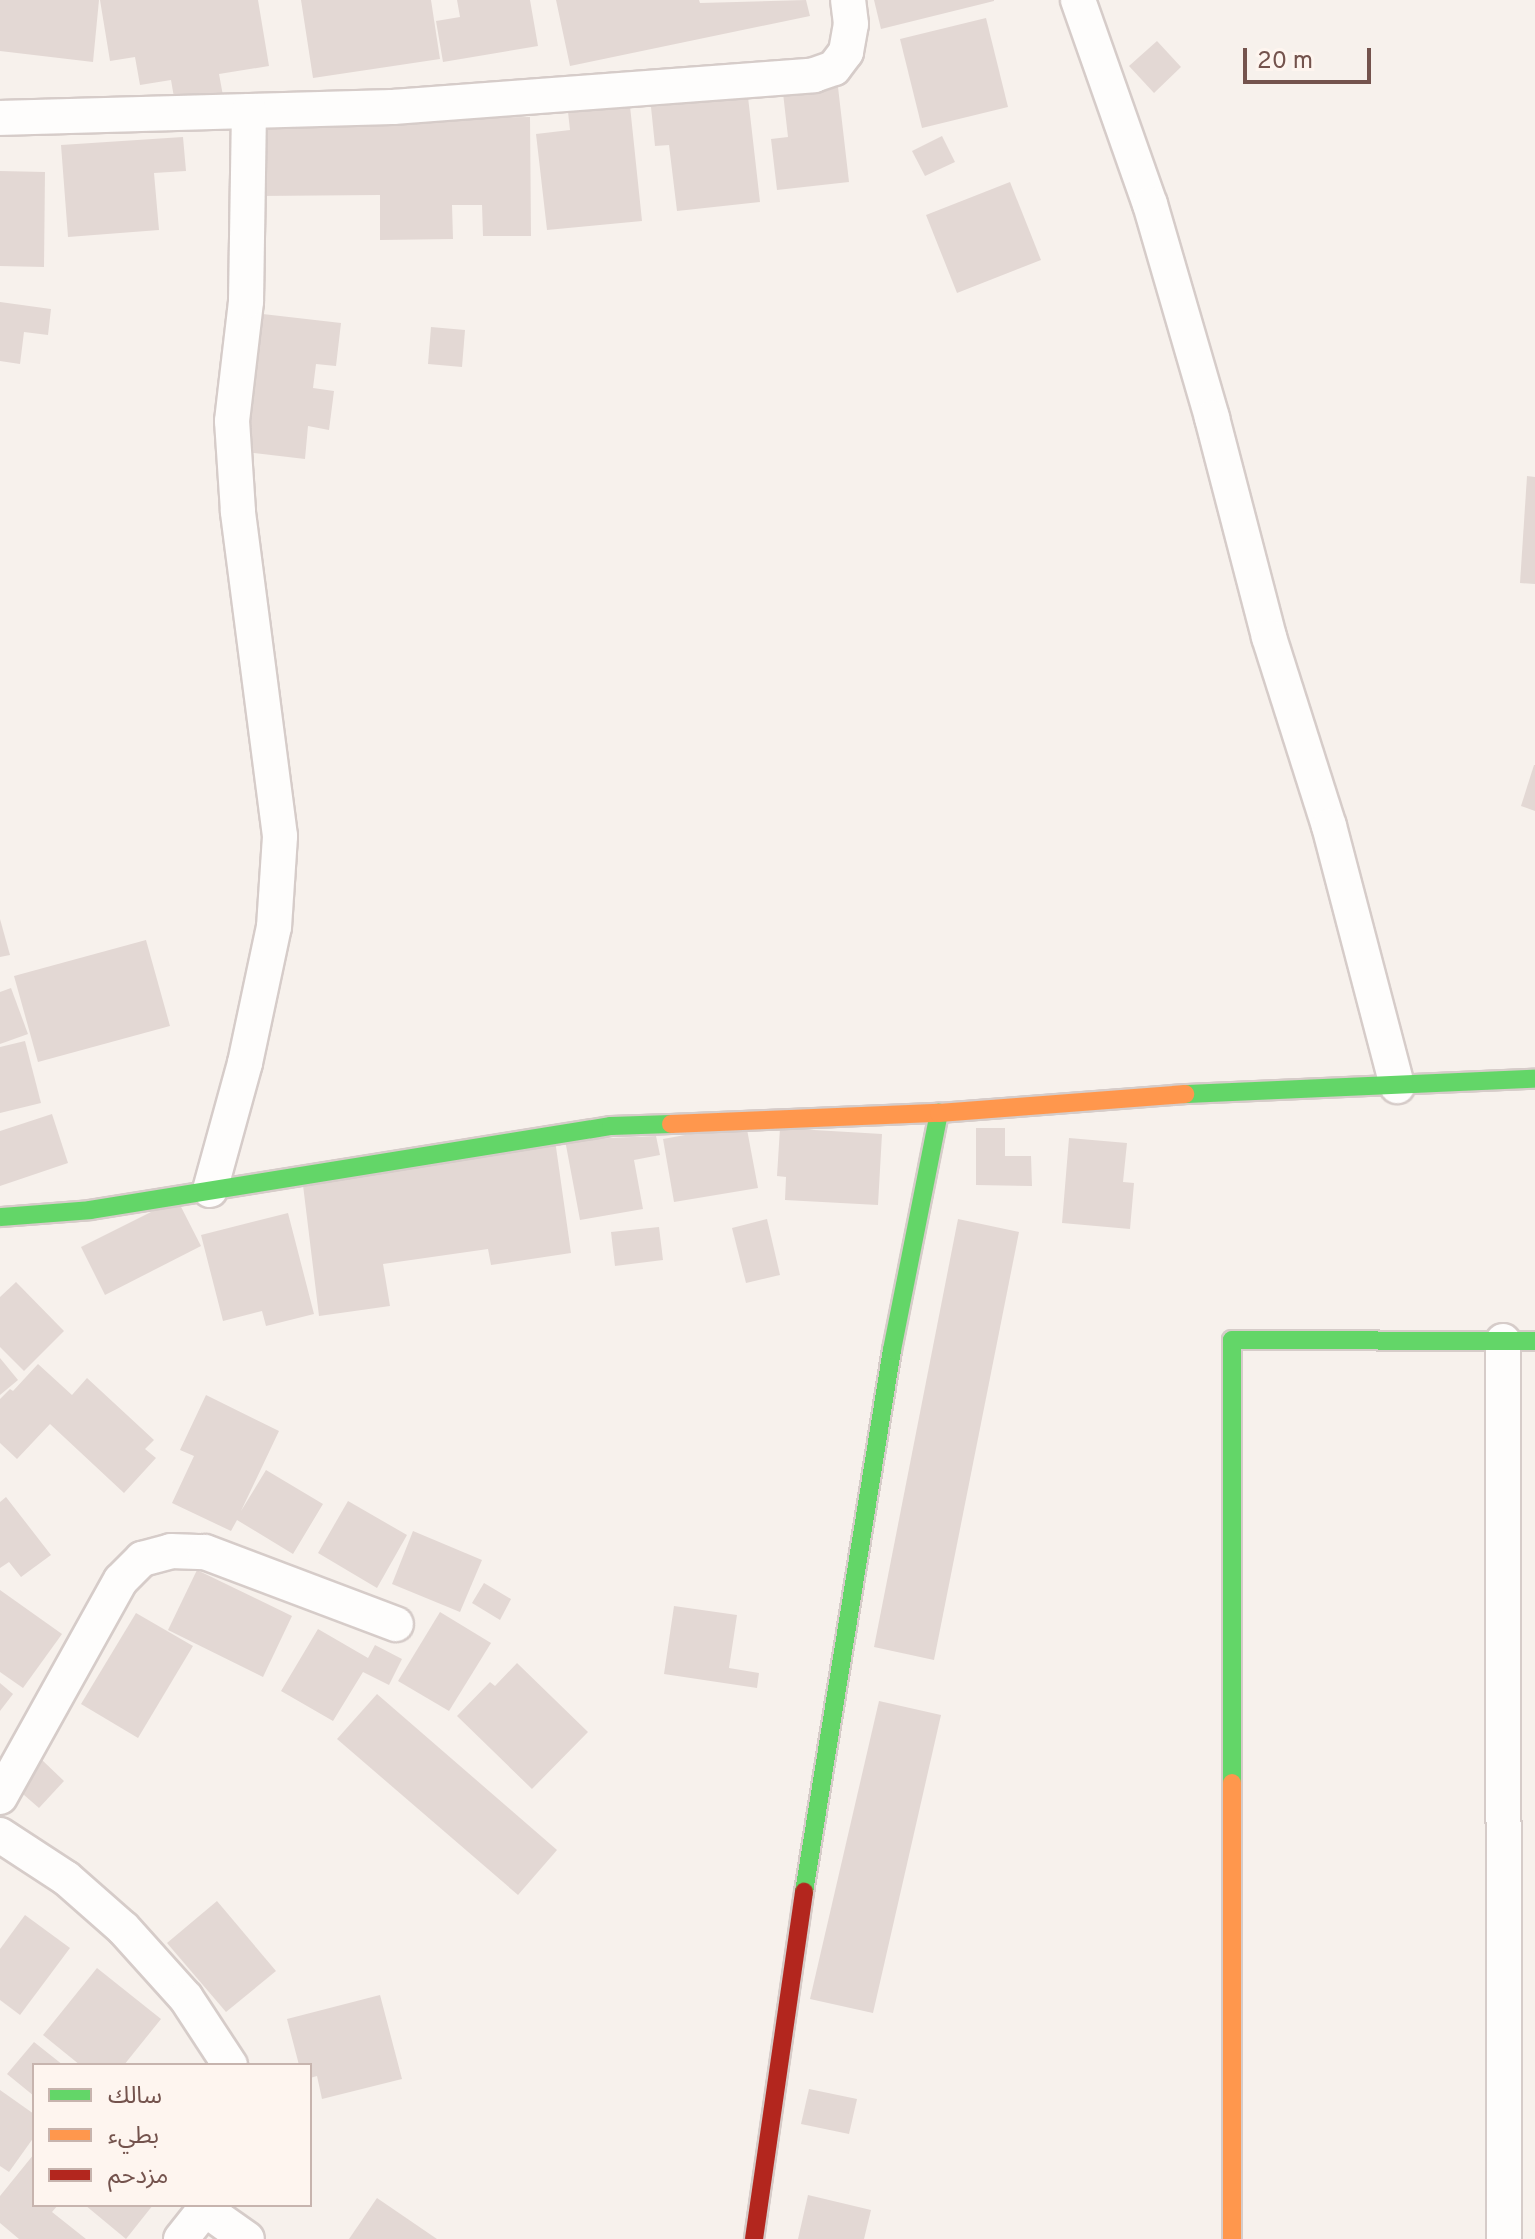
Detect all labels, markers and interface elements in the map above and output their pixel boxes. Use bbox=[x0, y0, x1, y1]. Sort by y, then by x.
scale bar bbox=[1247, 32, 1375, 82]
text: 20 m bbox=[1257, 47, 1313, 77]
legend bbox=[32, 2063, 312, 2207]
text: سالك bbox=[108, 2082, 162, 2112]
text: بطيء bbox=[108, 2122, 159, 2152]
text: مزدحم bbox=[108, 2162, 168, 2192]

